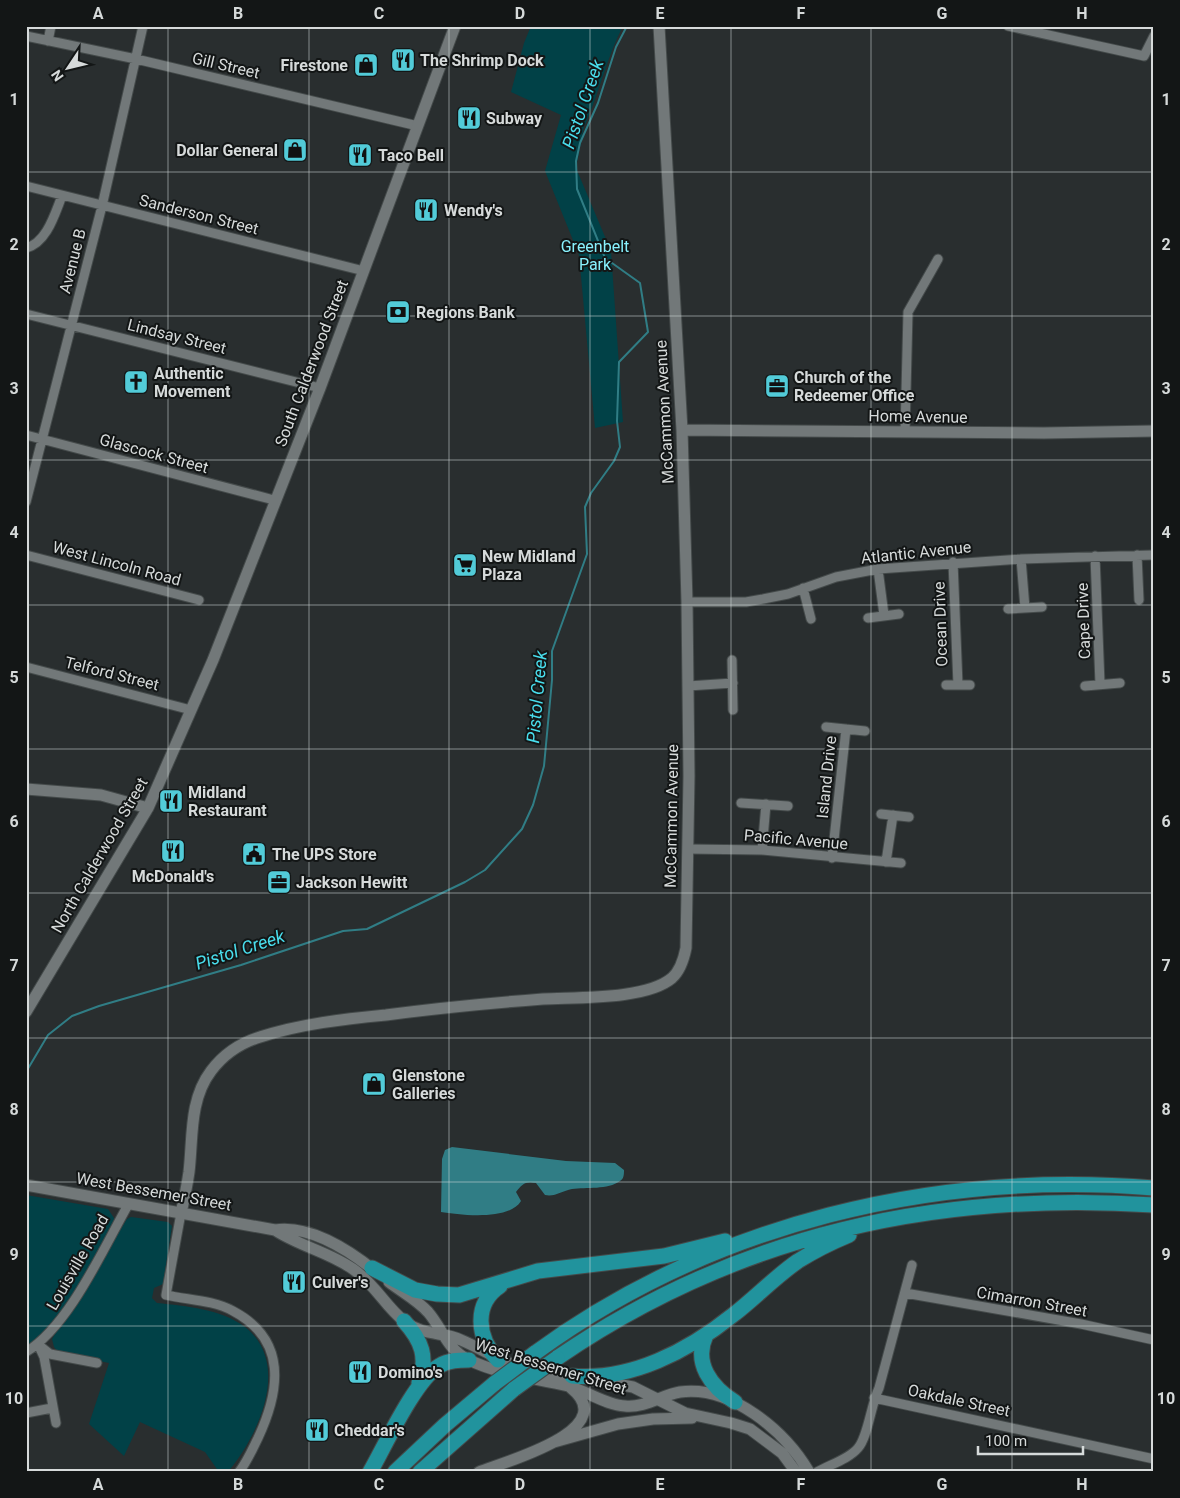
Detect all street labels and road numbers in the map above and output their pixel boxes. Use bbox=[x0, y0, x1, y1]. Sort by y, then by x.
street label: Gill Street bbox=[190, 48, 262, 82]
street label: Sanderson Street bbox=[137, 190, 261, 239]
street label: Avenue B bbox=[55, 227, 90, 296]
street label: South Calderwood Street bbox=[271, 277, 352, 449]
street label: Lindsay Street bbox=[126, 315, 228, 358]
street label: McCammon Avenue bbox=[651, 340, 678, 484]
street label: Home Avenue bbox=[868, 406, 968, 427]
street label: Glascock Street bbox=[97, 430, 210, 477]
street label: West Lincoln Road bbox=[51, 537, 183, 590]
street label: Atlantic Avenue bbox=[860, 537, 972, 568]
street label: Ocean Drive bbox=[930, 581, 951, 667]
street label: Cape Drive bbox=[1073, 582, 1094, 660]
street label: Telford Street bbox=[63, 653, 161, 694]
street label: Island Drive bbox=[813, 735, 840, 819]
street label: McCammon Avenue bbox=[661, 744, 682, 888]
street label: North Calderwood Street bbox=[47, 774, 152, 936]
street label: Pacific Avenue bbox=[743, 825, 849, 854]
street label: West Bessemer Street bbox=[75, 1168, 233, 1215]
street label: Louisville Road bbox=[42, 1211, 112, 1313]
street label: Cimarron Street bbox=[975, 1282, 1089, 1321]
street label: West Bessemer Street bbox=[473, 1334, 629, 1399]
street label: Oakdale Street bbox=[906, 1380, 1012, 1421]

